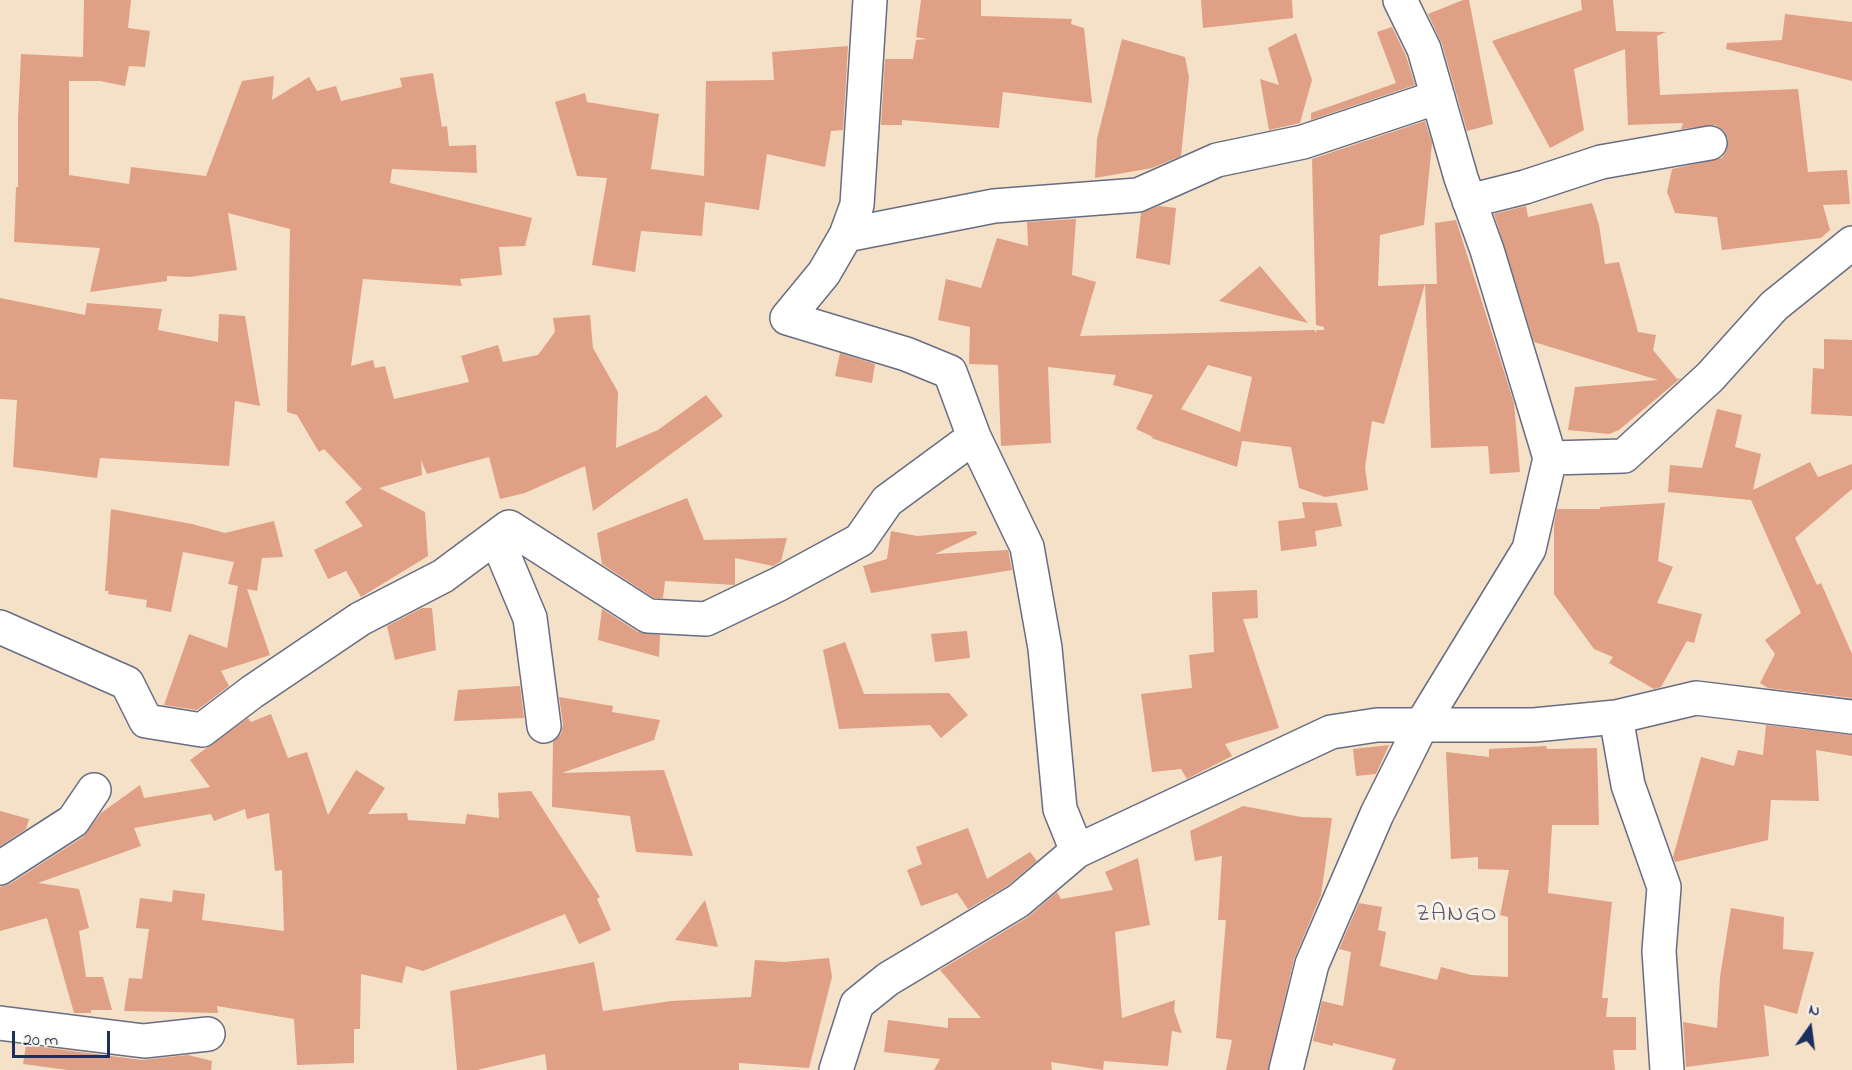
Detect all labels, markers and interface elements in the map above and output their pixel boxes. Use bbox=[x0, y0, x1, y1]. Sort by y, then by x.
district label: ZANGO bbox=[1416, 902, 1498, 930]
north arrow bbox=[1780, 998, 1840, 1058]
text: N bbox=[1806, 998, 1823, 1023]
scale bar bbox=[15, 1019, 112, 1057]
text: 20 m bbox=[23, 1028, 58, 1054]

